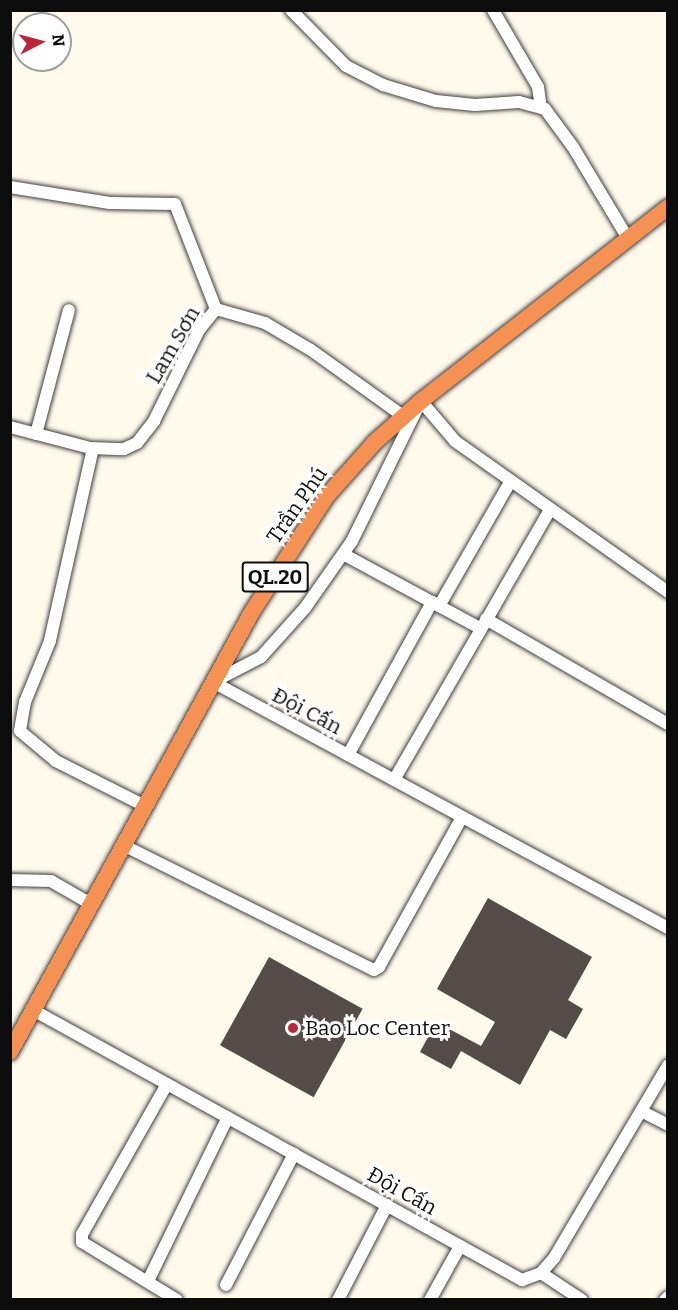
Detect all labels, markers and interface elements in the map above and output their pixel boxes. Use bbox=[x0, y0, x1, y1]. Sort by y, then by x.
north arrow bbox=[12, 12, 72, 72]
text: N bbox=[48, 33, 69, 47]
street label: Lam Sơn bbox=[141, 302, 205, 388]
street label: Trần Phú bbox=[262, 462, 332, 548]
road number: QL.20 bbox=[240, 560, 310, 594]
street label: Đội Cấn bbox=[268, 682, 346, 740]
place label: Bao Loc Center bbox=[305, 1015, 450, 1041]
marker: Bao Loc Center bbox=[286, 1021, 300, 1035]
street label: Đội Cấn bbox=[363, 1162, 441, 1220]

